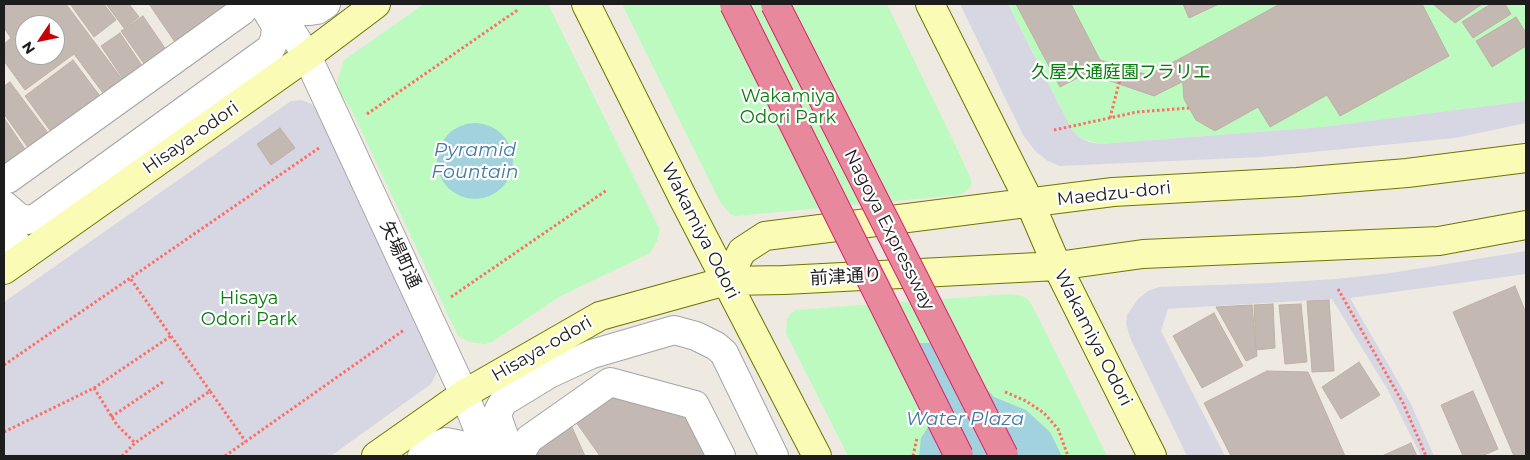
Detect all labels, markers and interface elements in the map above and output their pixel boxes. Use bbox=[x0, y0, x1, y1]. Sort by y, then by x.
north arrow bbox=[15, 15, 65, 65]
text: N bbox=[18, 38, 39, 58]
park label: 久屋大通庭園フラリエ bbox=[1031, 62, 1211, 84]
park label: Wakamiya Odori Park bbox=[740, 86, 836, 128]
street label: Hisaya-odori bbox=[139, 97, 243, 179]
water label: Pyramid Fountain bbox=[431, 139, 519, 183]
street label: Nagoya Expressway bbox=[839, 146, 939, 314]
street label: Wakamiya Odori bbox=[656, 159, 744, 303]
street label: Maedzu-dori bbox=[1056, 177, 1172, 211]
street label: 矢場町通 bbox=[375, 218, 425, 292]
street label: 前津通り bbox=[809, 264, 883, 290]
street label: Wakamiya Odori bbox=[1049, 266, 1137, 410]
park label: Hisaya Odori Park bbox=[201, 288, 297, 330]
street label: Hisaya-odori bbox=[488, 312, 596, 386]
water label: Water Plaza bbox=[906, 408, 1024, 430]

